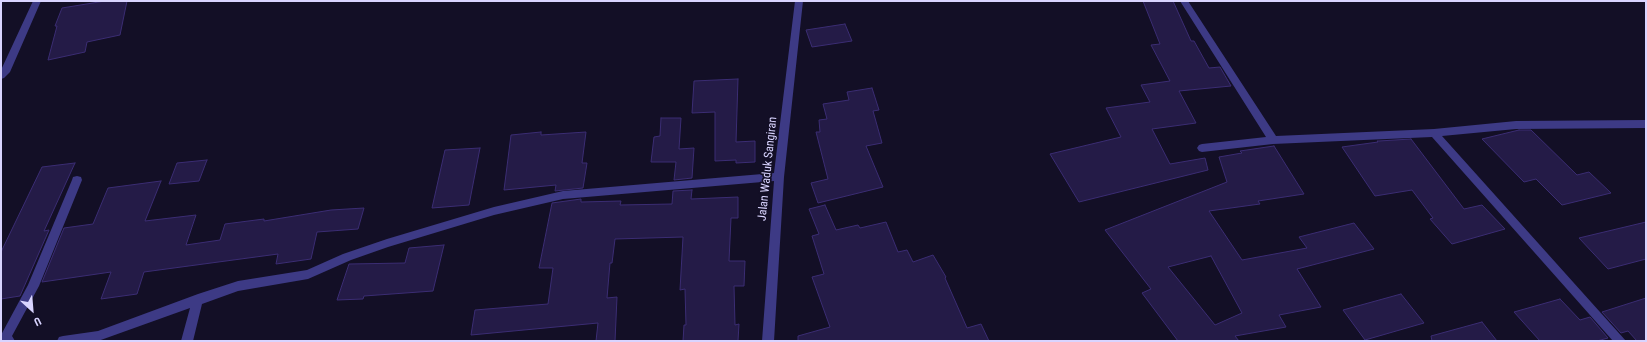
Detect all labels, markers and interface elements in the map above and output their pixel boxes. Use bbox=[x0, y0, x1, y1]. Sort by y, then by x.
street label: Jalan Waduk Sangiran bbox=[755, 116, 781, 222]
north arrow bbox=[12, 290, 52, 330]
text: U bbox=[32, 314, 43, 328]

